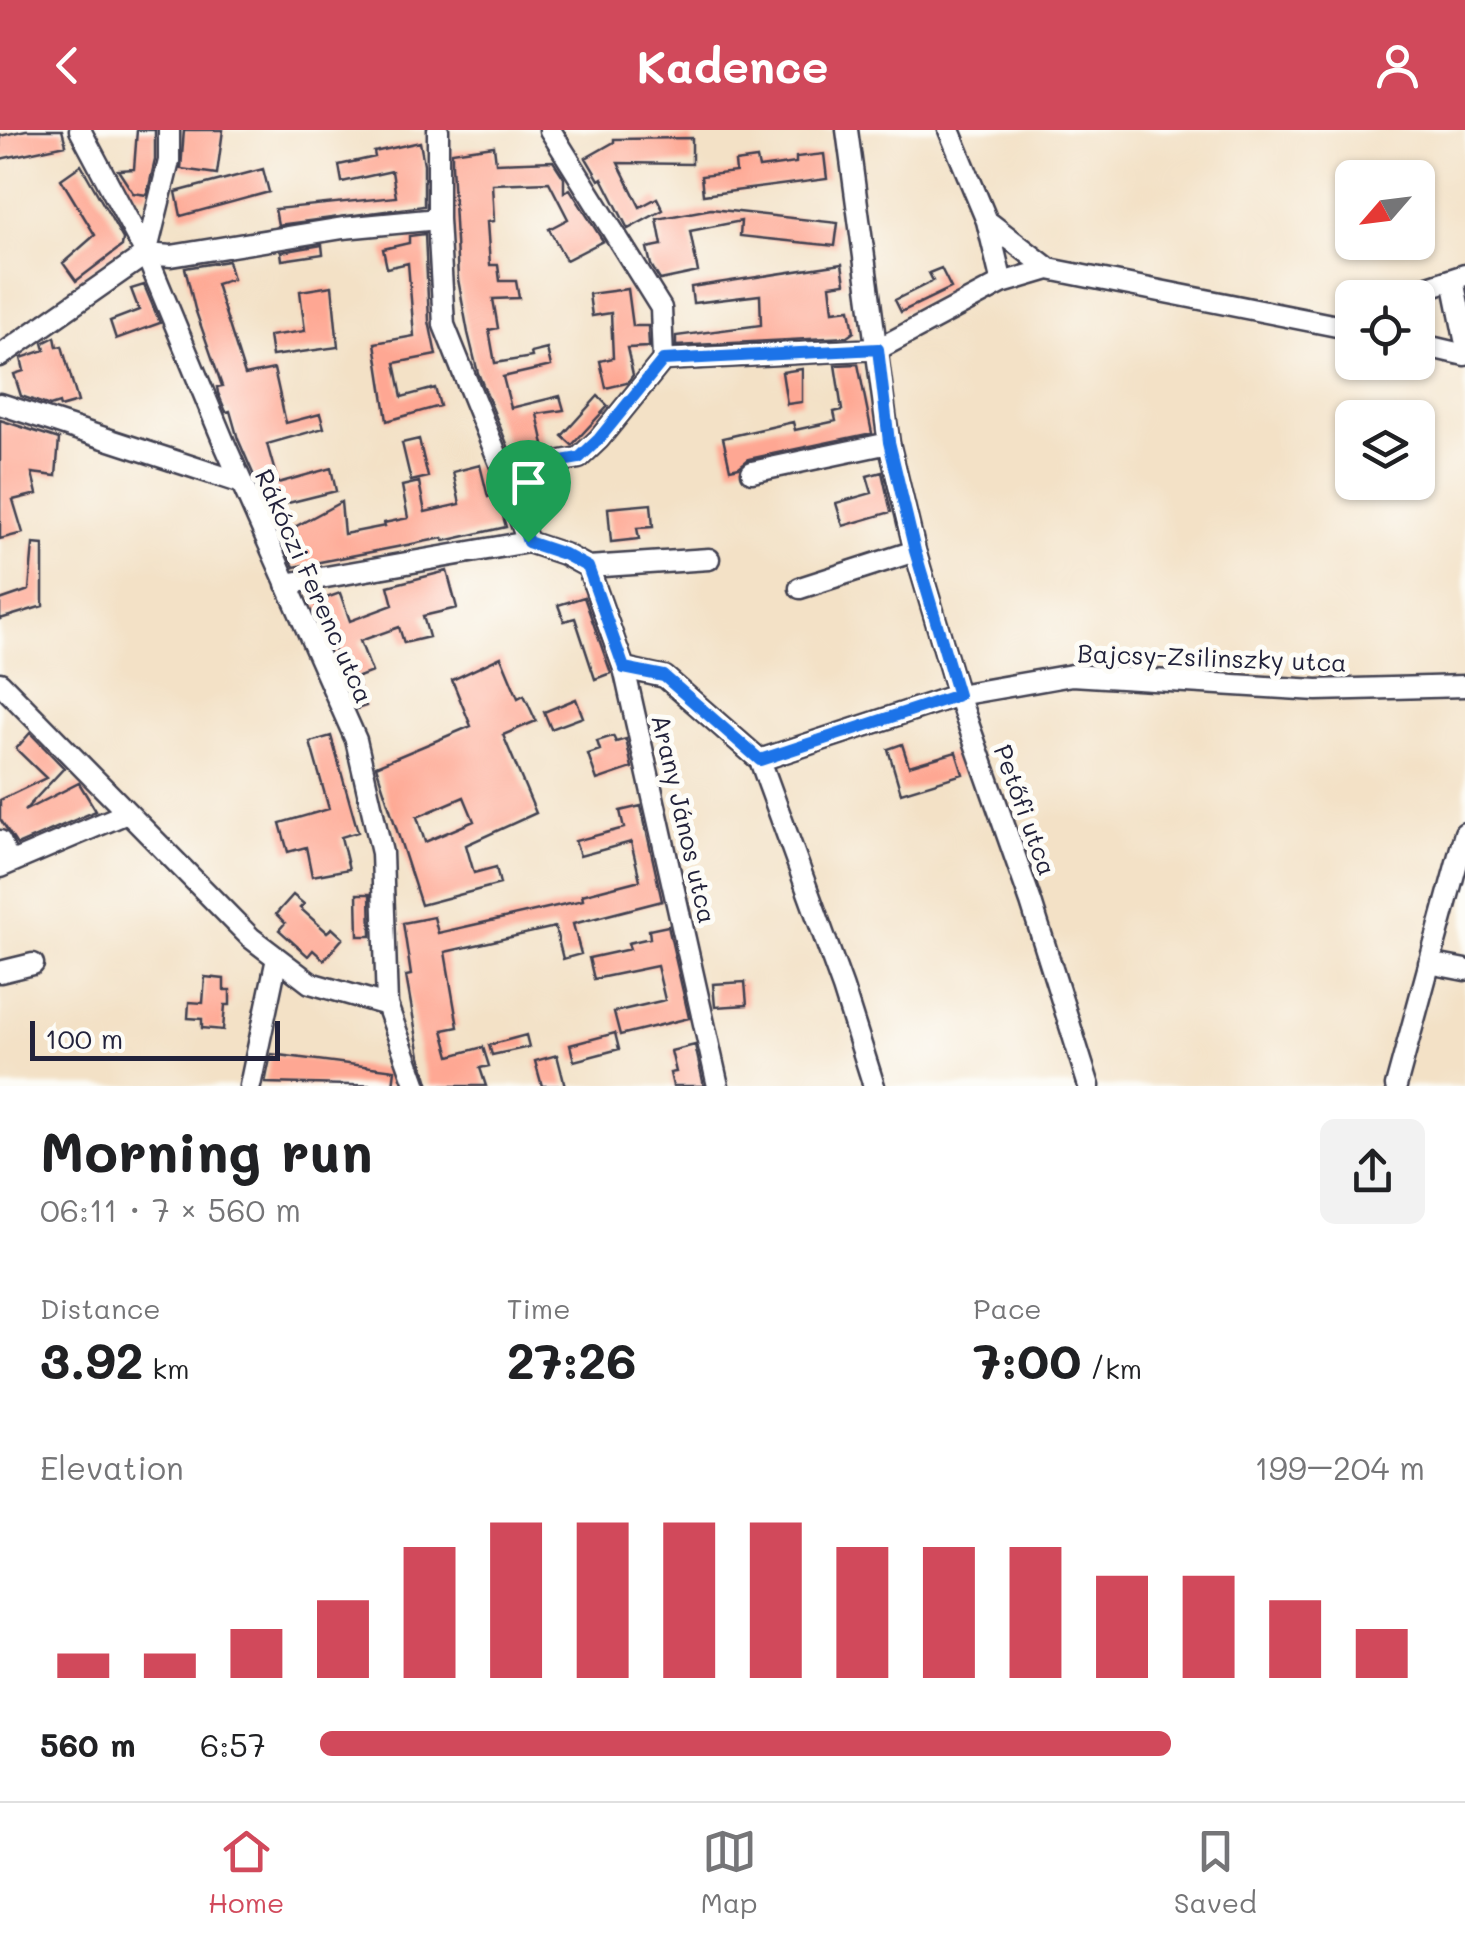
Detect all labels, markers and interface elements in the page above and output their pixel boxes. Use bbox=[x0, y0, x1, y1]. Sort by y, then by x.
text: Kadence bbox=[636, 36, 829, 94]
icon: back bbox=[40, 38, 95, 93]
icon: person bbox=[1370, 38, 1425, 93]
north arrow bbox=[1335, 160, 1435, 260]
map controls bbox=[1335, 160, 1435, 500]
button: locate bbox=[1335, 280, 1435, 380]
button: layers bbox=[1335, 400, 1435, 500]
pin bbox=[486, 440, 571, 543]
icon: arrive bbox=[501, 455, 556, 510]
street label: Rákóczi Ferenc utca bbox=[249, 464, 381, 708]
street label: Bajcsy-Zsilinszky utca bbox=[1077, 636, 1347, 679]
street label: Arany János utca bbox=[644, 711, 725, 927]
street label: Petőfi utca bbox=[987, 740, 1064, 879]
scale bar bbox=[30, 1016, 280, 1060]
text: 100 m bbox=[45, 1020, 123, 1056]
text: Morning run bbox=[40, 1114, 373, 1186]
button: share bbox=[1320, 1119, 1425, 1224]
text: 06:11 · 7 × 560 m bbox=[40, 1188, 301, 1230]
text: Distance bbox=[40, 1290, 161, 1326]
text: Time bbox=[507, 1290, 570, 1326]
text: Pace bbox=[973, 1290, 1042, 1326]
text: 3.92 bbox=[40, 1326, 143, 1392]
text: 27:26 bbox=[507, 1326, 637, 1392]
text: 7:00 bbox=[973, 1326, 1081, 1392]
text: km bbox=[143, 1350, 190, 1386]
text: /km bbox=[1081, 1350, 1142, 1386]
text: Elevation bbox=[40, 1446, 184, 1488]
text: 199–204 m bbox=[1255, 1446, 1425, 1488]
text: 560 m bbox=[40, 1723, 136, 1765]
text: 6:57 bbox=[200, 1723, 266, 1765]
tab: Home bbox=[208, 1824, 284, 1920]
tab: Map bbox=[701, 1824, 758, 1920]
tab: Saved bbox=[1174, 1824, 1257, 1920]

